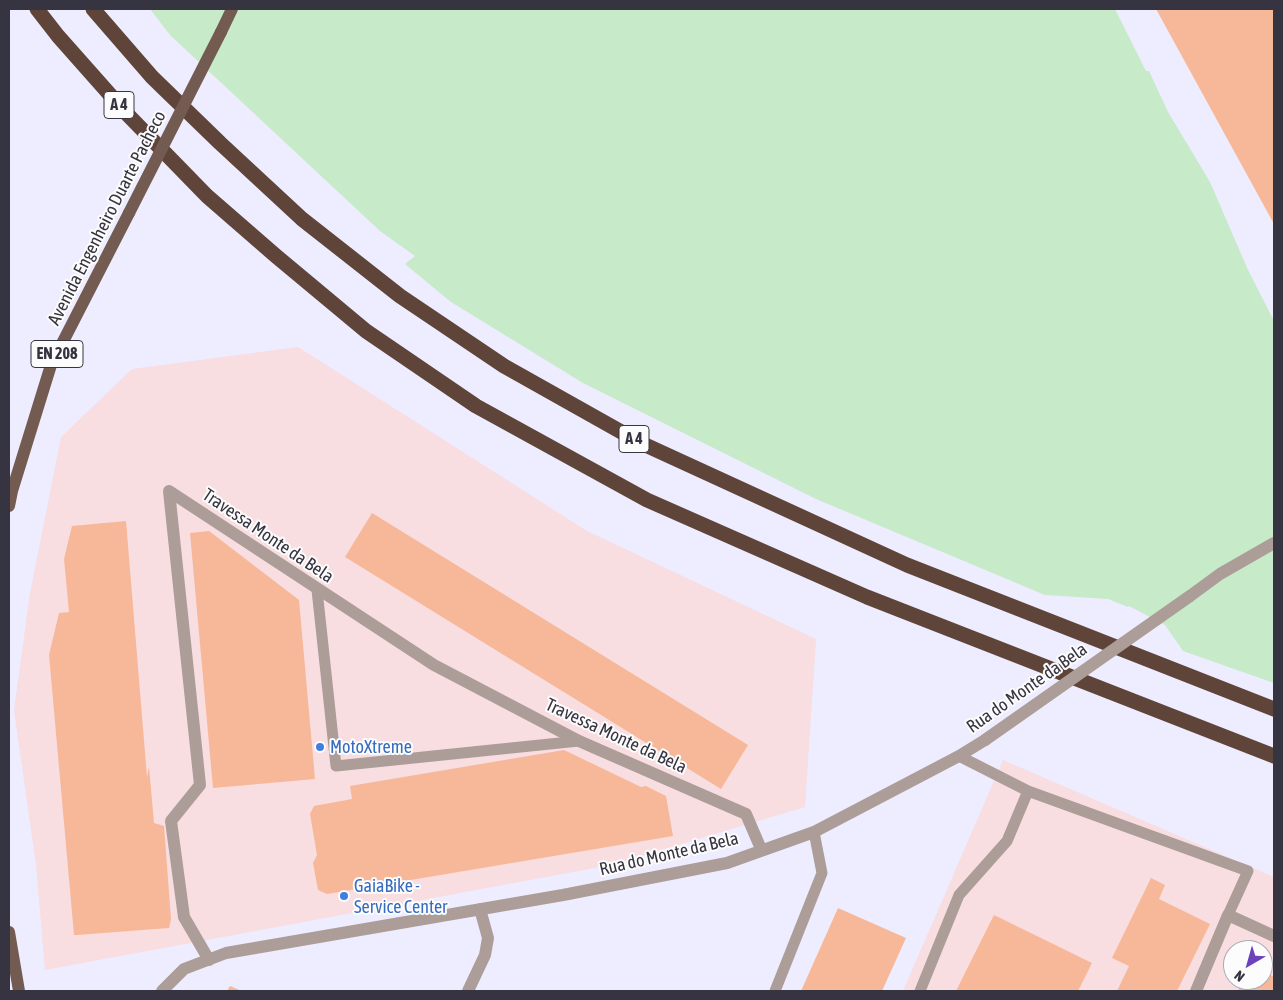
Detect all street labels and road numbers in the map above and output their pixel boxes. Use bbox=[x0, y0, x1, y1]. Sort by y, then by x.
road number: A 4 bbox=[104, 92, 134, 118]
street label: Avenida Engenheiro Duarte Pacheco bbox=[43, 107, 171, 329]
road number: EN 208 bbox=[31, 340, 83, 368]
road number: A 4 bbox=[619, 426, 649, 452]
street label: Travessa Monte da Bela bbox=[198, 484, 338, 588]
street label: Rua do Monte da Bela bbox=[963, 638, 1091, 738]
street label: Travessa Monte da Bela bbox=[542, 694, 690, 778]
street label: Rua do Monte da Bela bbox=[597, 827, 741, 881]

